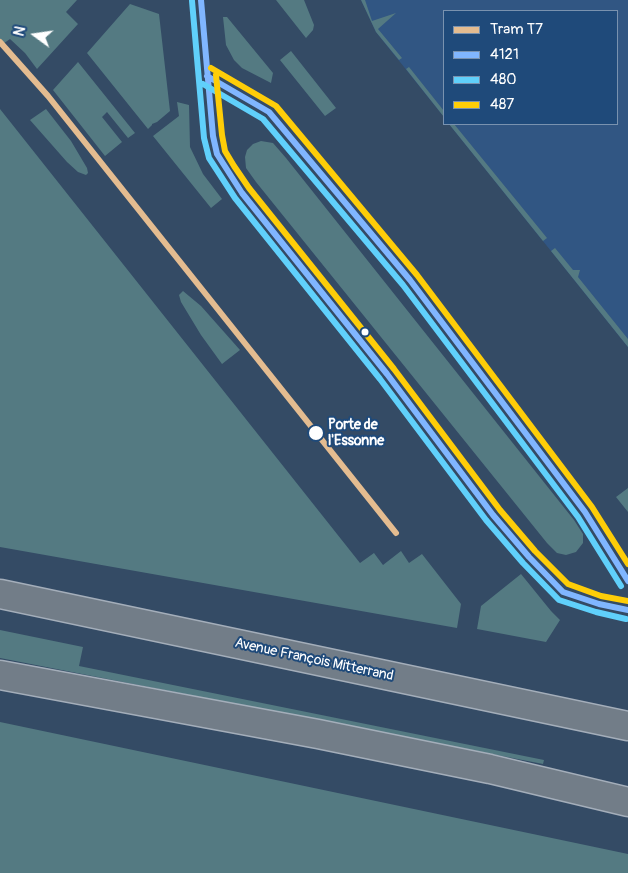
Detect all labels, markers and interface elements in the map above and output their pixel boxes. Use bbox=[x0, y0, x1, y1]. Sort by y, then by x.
north arrow bbox=[10, 10, 60, 60]
legend bbox=[443, 10, 618, 125]
text: Tram T7 bbox=[490, 20, 543, 39]
text: N bbox=[11, 25, 29, 38]
text: 4121 bbox=[490, 45, 519, 64]
text: 480 bbox=[490, 70, 517, 89]
text: 487 bbox=[490, 95, 514, 114]
unlabelled marker bbox=[360, 327, 370, 337]
place label: Porte de l'Essonne bbox=[328, 417, 384, 450]
marker: Porte de l'Essonne bbox=[307, 424, 325, 442]
street label: Avenue François Mitterrand bbox=[233, 635, 395, 685]

